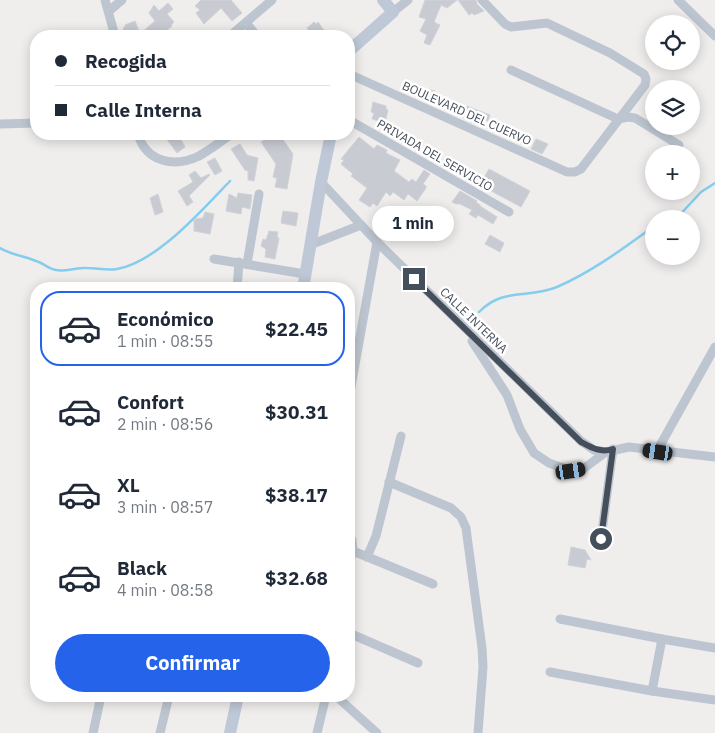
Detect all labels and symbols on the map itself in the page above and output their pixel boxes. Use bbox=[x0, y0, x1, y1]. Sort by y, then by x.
street label: BOULEVARD DEL CUERVO bbox=[400, 78, 534, 148]
street label: PRIVADA DEL SERVICIO bbox=[375, 116, 495, 194]
callout: 1 min bbox=[373, 206, 455, 242]
route end bbox=[403, 268, 425, 290]
street label: CALLE INTERNA bbox=[437, 284, 511, 356]
car bbox=[642, 442, 673, 462]
car bbox=[555, 461, 586, 481]
route start bbox=[590, 528, 612, 550]

